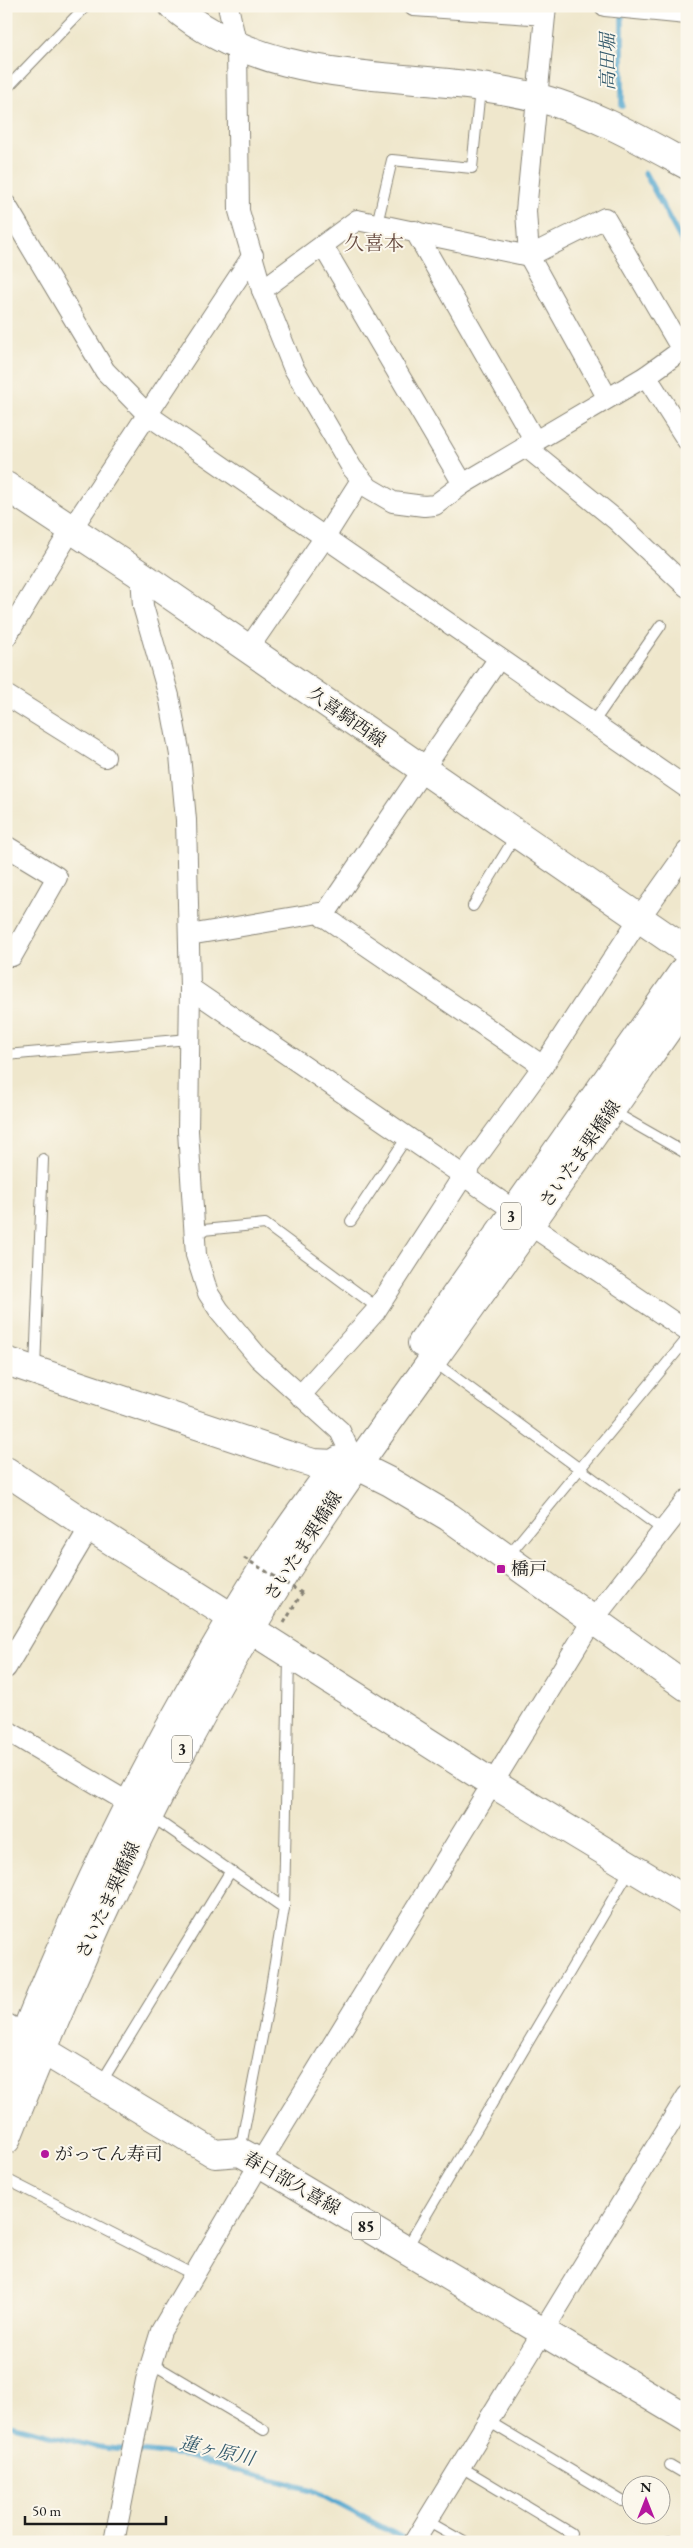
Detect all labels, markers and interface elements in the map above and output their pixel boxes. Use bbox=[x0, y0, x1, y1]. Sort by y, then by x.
water label: 高田堀 bbox=[595, 31, 620, 91]
district label: 久喜本 bbox=[344, 230, 404, 256]
street label: 久喜騎西線 bbox=[304, 681, 391, 752]
street label: さいたま栗橋線 bbox=[534, 1096, 625, 1212]
road number: 3 bbox=[501, 1202, 521, 1230]
street label: さいたま栗橋線 bbox=[259, 1487, 347, 1605]
place label: 橋戸 bbox=[511, 1557, 547, 1580]
marker: 橋戸 bbox=[495, 1563, 507, 1575]
road number: 3 bbox=[172, 1736, 192, 1762]
street label: さいたま栗橋線 bbox=[70, 1838, 145, 1962]
place label: がってん寿司 bbox=[55, 2142, 163, 2165]
street label: 春日部久喜線 bbox=[240, 2146, 345, 2220]
marker: がってん寿司 bbox=[39, 2148, 51, 2160]
road number: 85 bbox=[352, 2212, 380, 2240]
water label: 蓮ヶ原川 bbox=[177, 2430, 259, 2472]
north arrow bbox=[620, 2476, 670, 2526]
text: N bbox=[640, 2478, 652, 2496]
scale bar bbox=[25, 2493, 166, 2525]
text: 50 m bbox=[32, 2501, 61, 2520]

